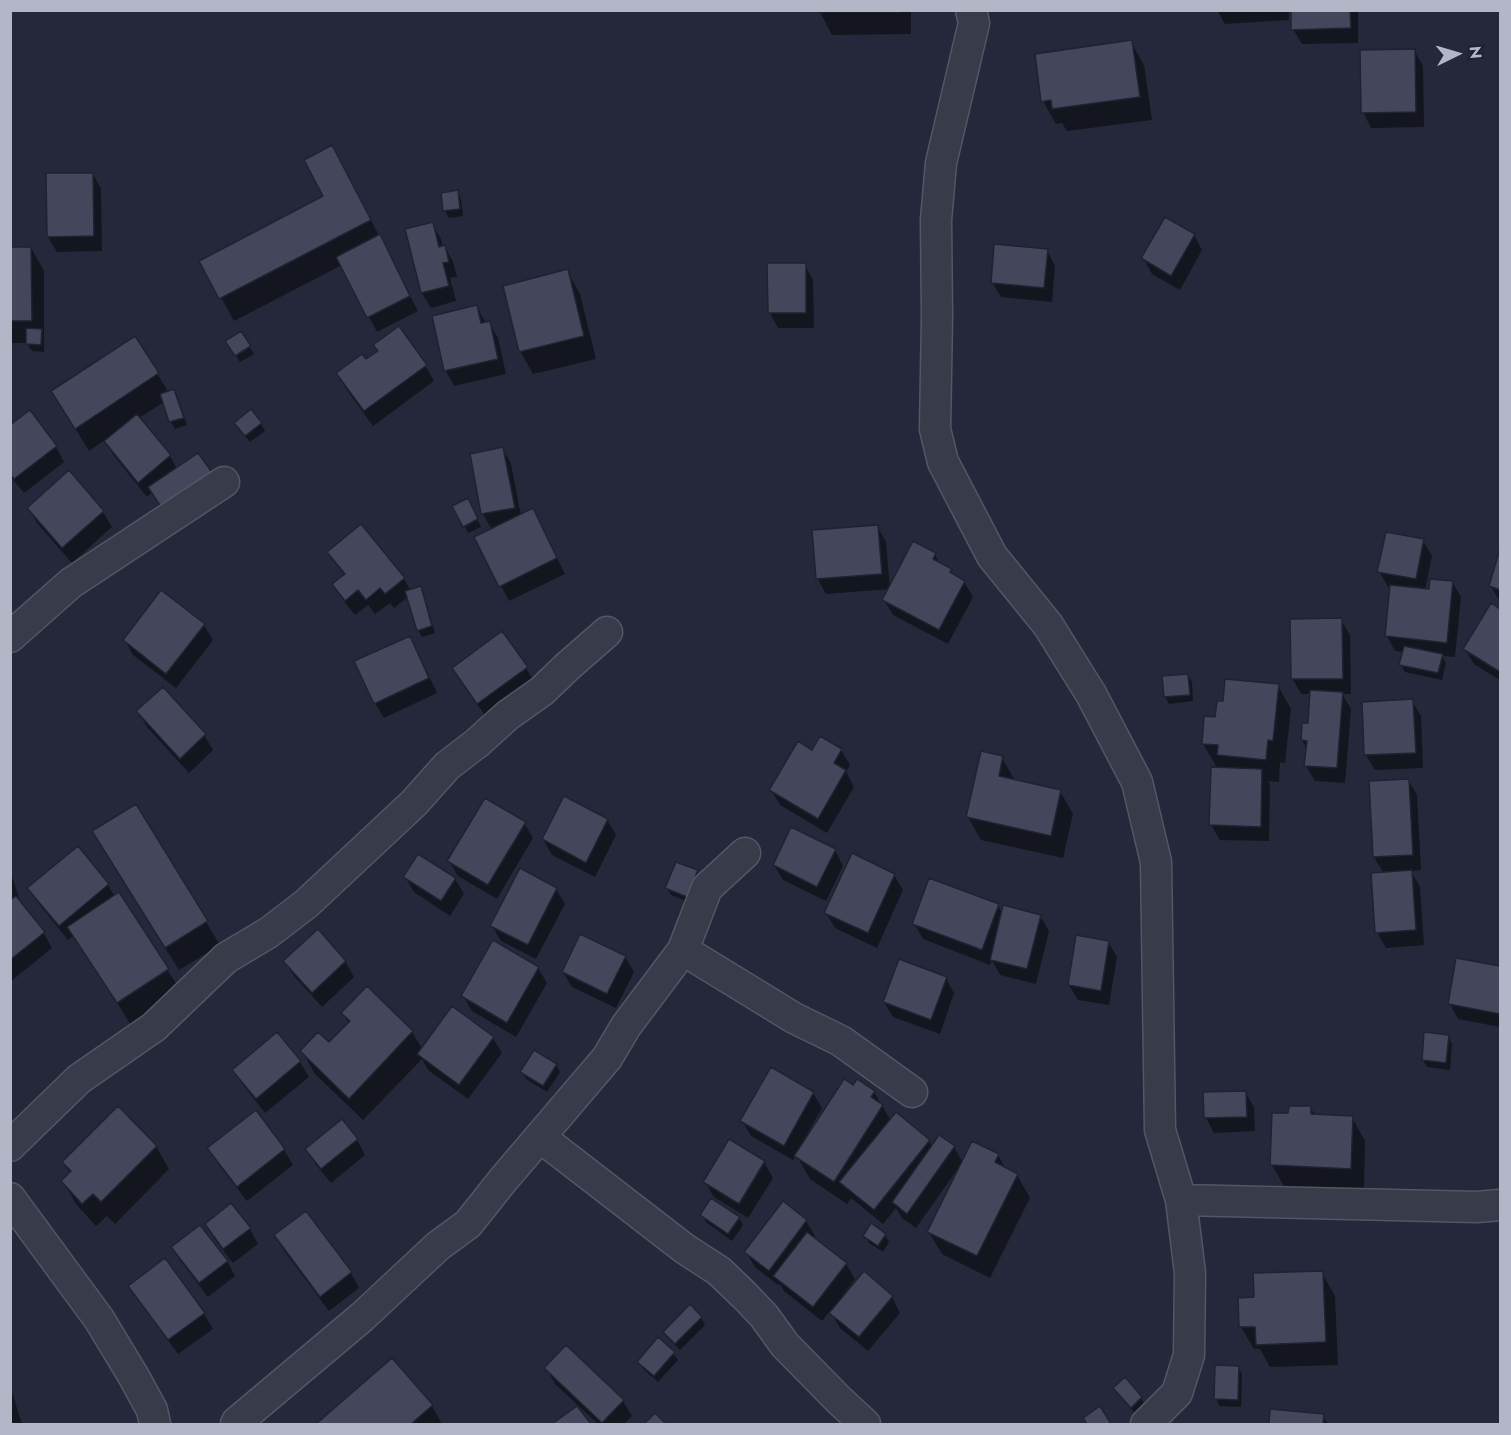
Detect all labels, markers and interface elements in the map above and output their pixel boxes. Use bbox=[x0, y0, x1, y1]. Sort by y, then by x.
north arrow bbox=[1427, 24, 1487, 84]
text: N bbox=[1463, 45, 1487, 60]

